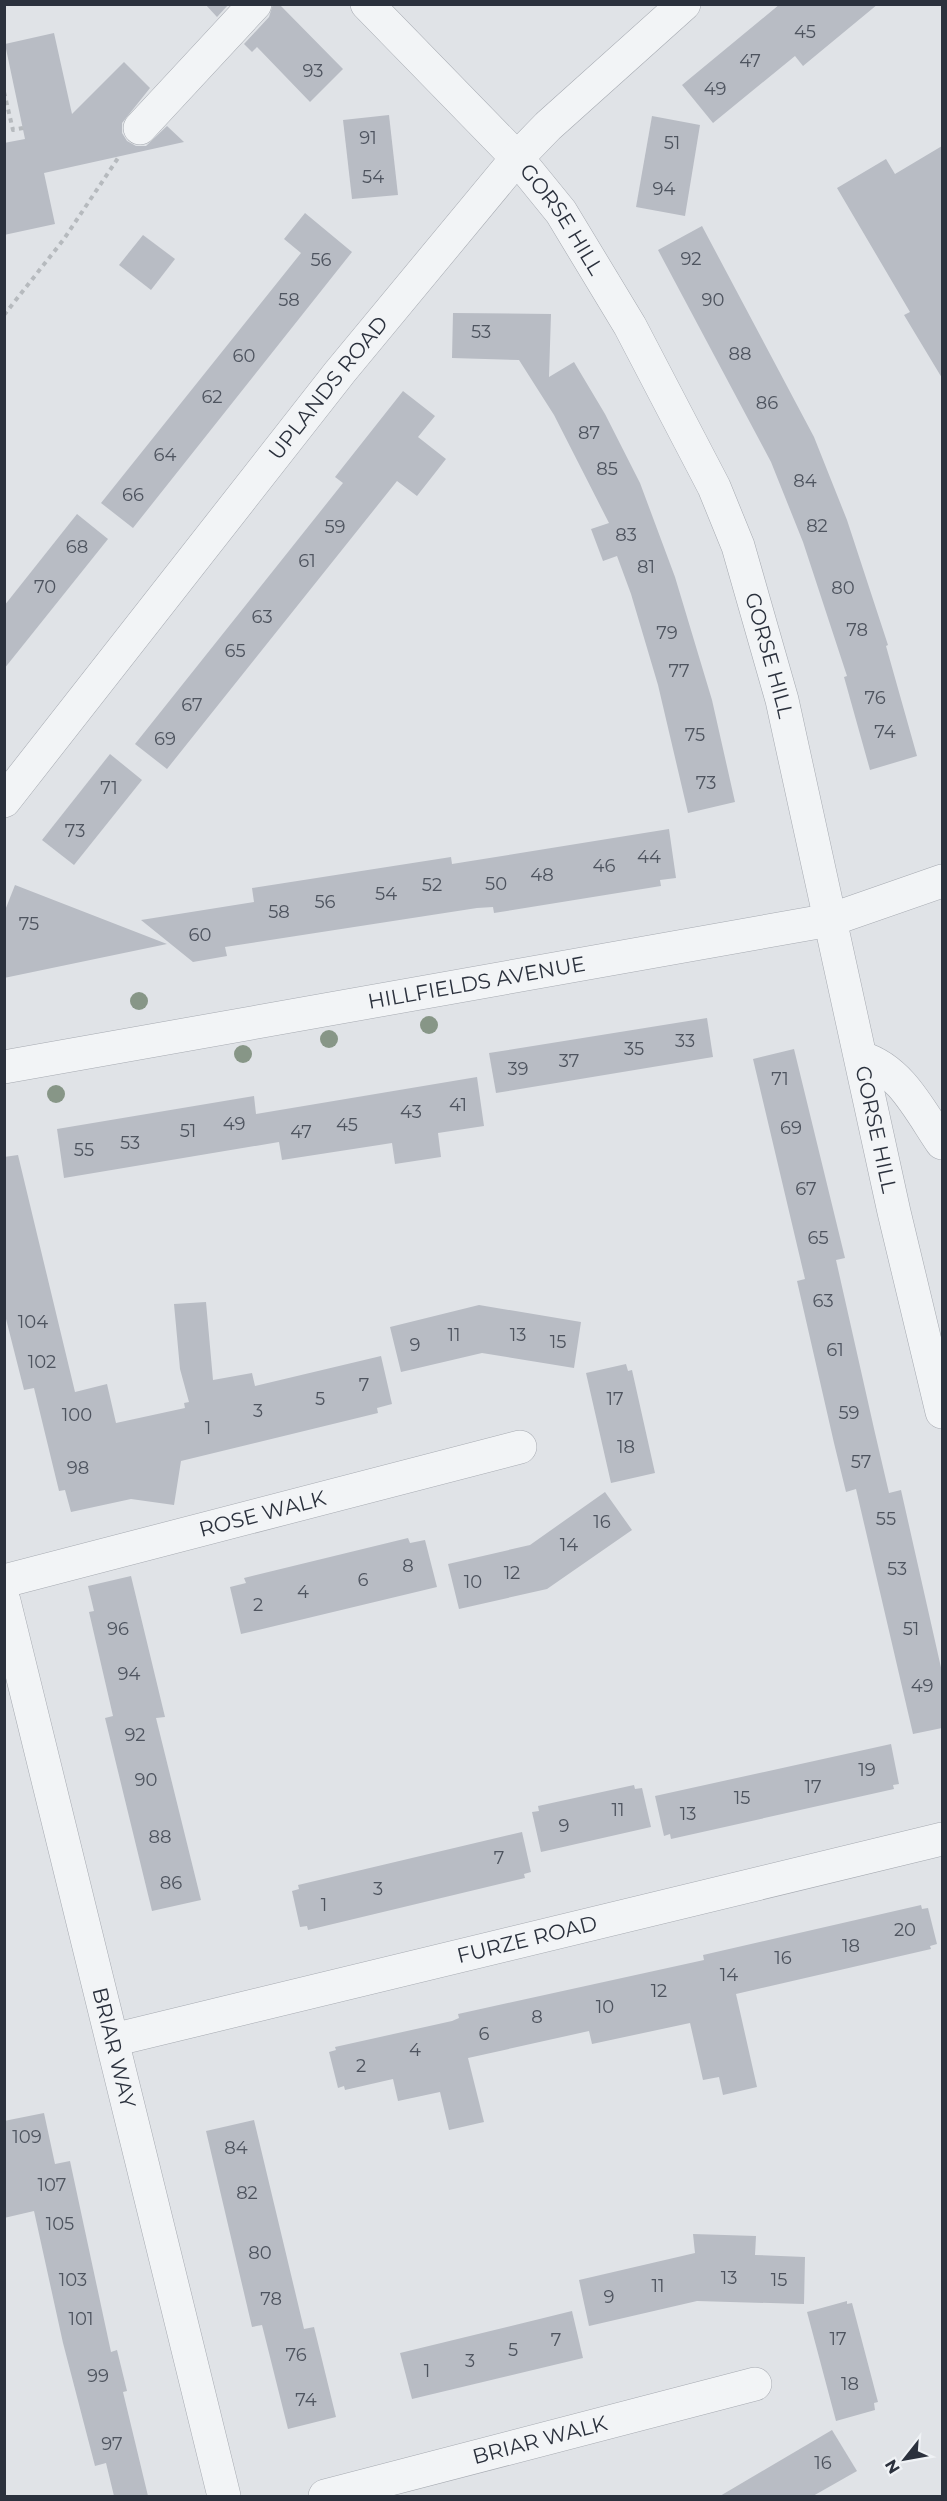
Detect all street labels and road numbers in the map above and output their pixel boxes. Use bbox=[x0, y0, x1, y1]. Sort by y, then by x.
street label: GORSE HILL bbox=[515, 158, 609, 280]
street label: UPLANDS ROAD bbox=[263, 311, 393, 465]
street label: GORSE HILL bbox=[740, 590, 799, 721]
street label: HILLFIELDS AVENUE bbox=[366, 951, 587, 1014]
street label: GORSE HILL bbox=[850, 1063, 903, 1196]
street label: ROSE WALK bbox=[196, 1485, 329, 1542]
street label: FURZE ROAD bbox=[454, 1910, 600, 1968]
street label: BRIAR WAY bbox=[87, 1985, 141, 2111]
street label: BRIAR WALK bbox=[470, 2410, 610, 2469]

